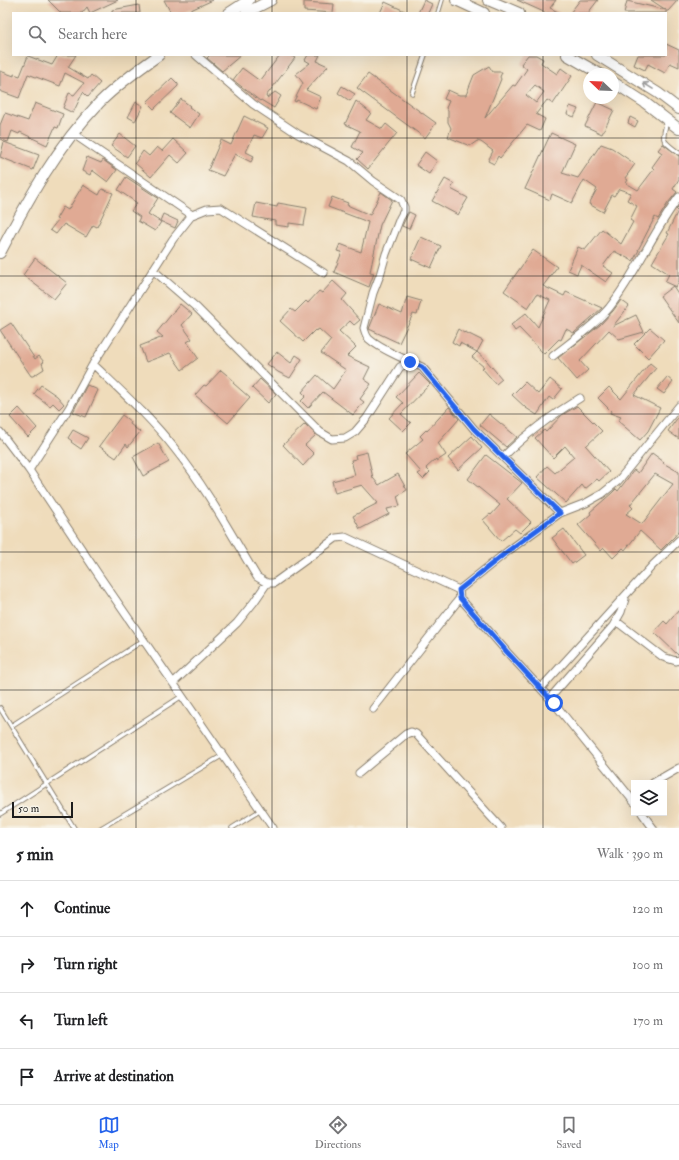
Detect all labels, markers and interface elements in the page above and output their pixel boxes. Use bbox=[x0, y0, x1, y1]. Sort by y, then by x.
search box bbox=[12, 12, 667, 56]
icon: search bbox=[26, 23, 48, 45]
text: Search here bbox=[58, 25, 127, 44]
north arrow bbox=[583, 68, 619, 104]
one-way arrow bbox=[642, 82, 653, 90]
route end bbox=[401, 353, 419, 371]
route start bbox=[545, 694, 563, 712]
map controls bbox=[631, 780, 667, 816]
button: layers bbox=[631, 780, 667, 816]
scale bar bbox=[12, 800, 73, 819]
text: 50 m bbox=[18, 802, 39, 815]
text: 5 min bbox=[16, 844, 54, 865]
text: Walk · 390 m bbox=[597, 846, 663, 862]
icon: ahead bbox=[16, 898, 38, 920]
text: Continue bbox=[54, 899, 110, 918]
text: 120 m bbox=[632, 901, 663, 917]
icon: right bbox=[16, 954, 38, 976]
text: Turn right bbox=[54, 955, 117, 974]
text: 100 m bbox=[632, 957, 663, 973]
icon: left bbox=[16, 1010, 38, 1032]
text: Turn left bbox=[54, 1011, 108, 1030]
text: 170 m bbox=[633, 1013, 663, 1029]
icon: arrive bbox=[16, 1066, 38, 1088]
text: Arrive at destination bbox=[54, 1067, 174, 1086]
tab: Map bbox=[98, 1114, 120, 1151]
tab: Directions bbox=[315, 1114, 361, 1151]
tab: Saved bbox=[556, 1114, 581, 1151]

